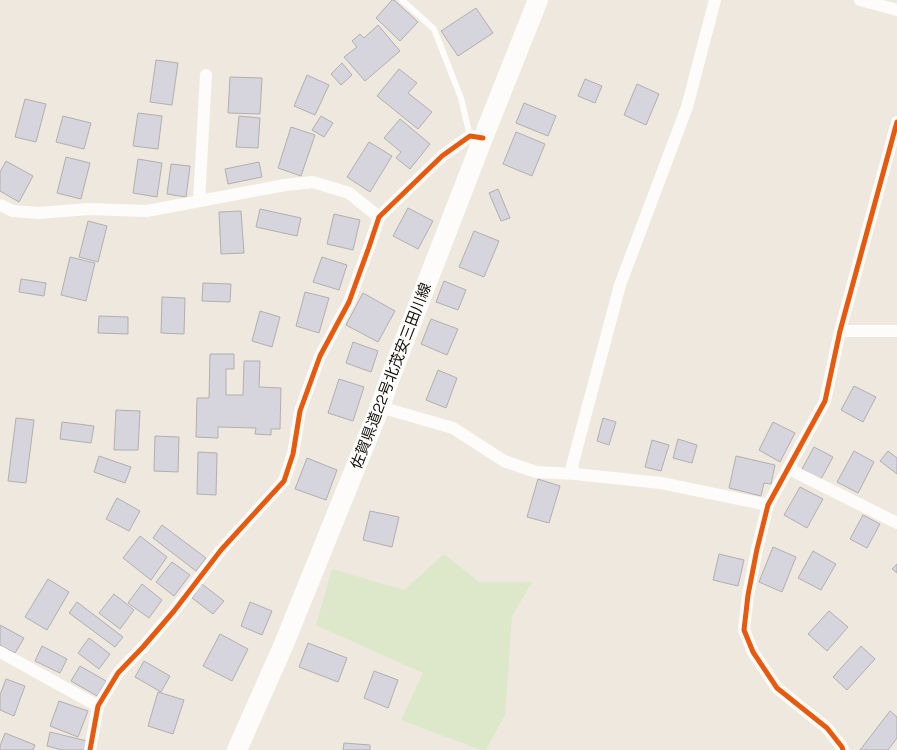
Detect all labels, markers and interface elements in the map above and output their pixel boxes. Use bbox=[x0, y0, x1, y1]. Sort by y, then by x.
street label: 佐賀県道22号北茂安三田川線 bbox=[346, 280, 435, 472]

